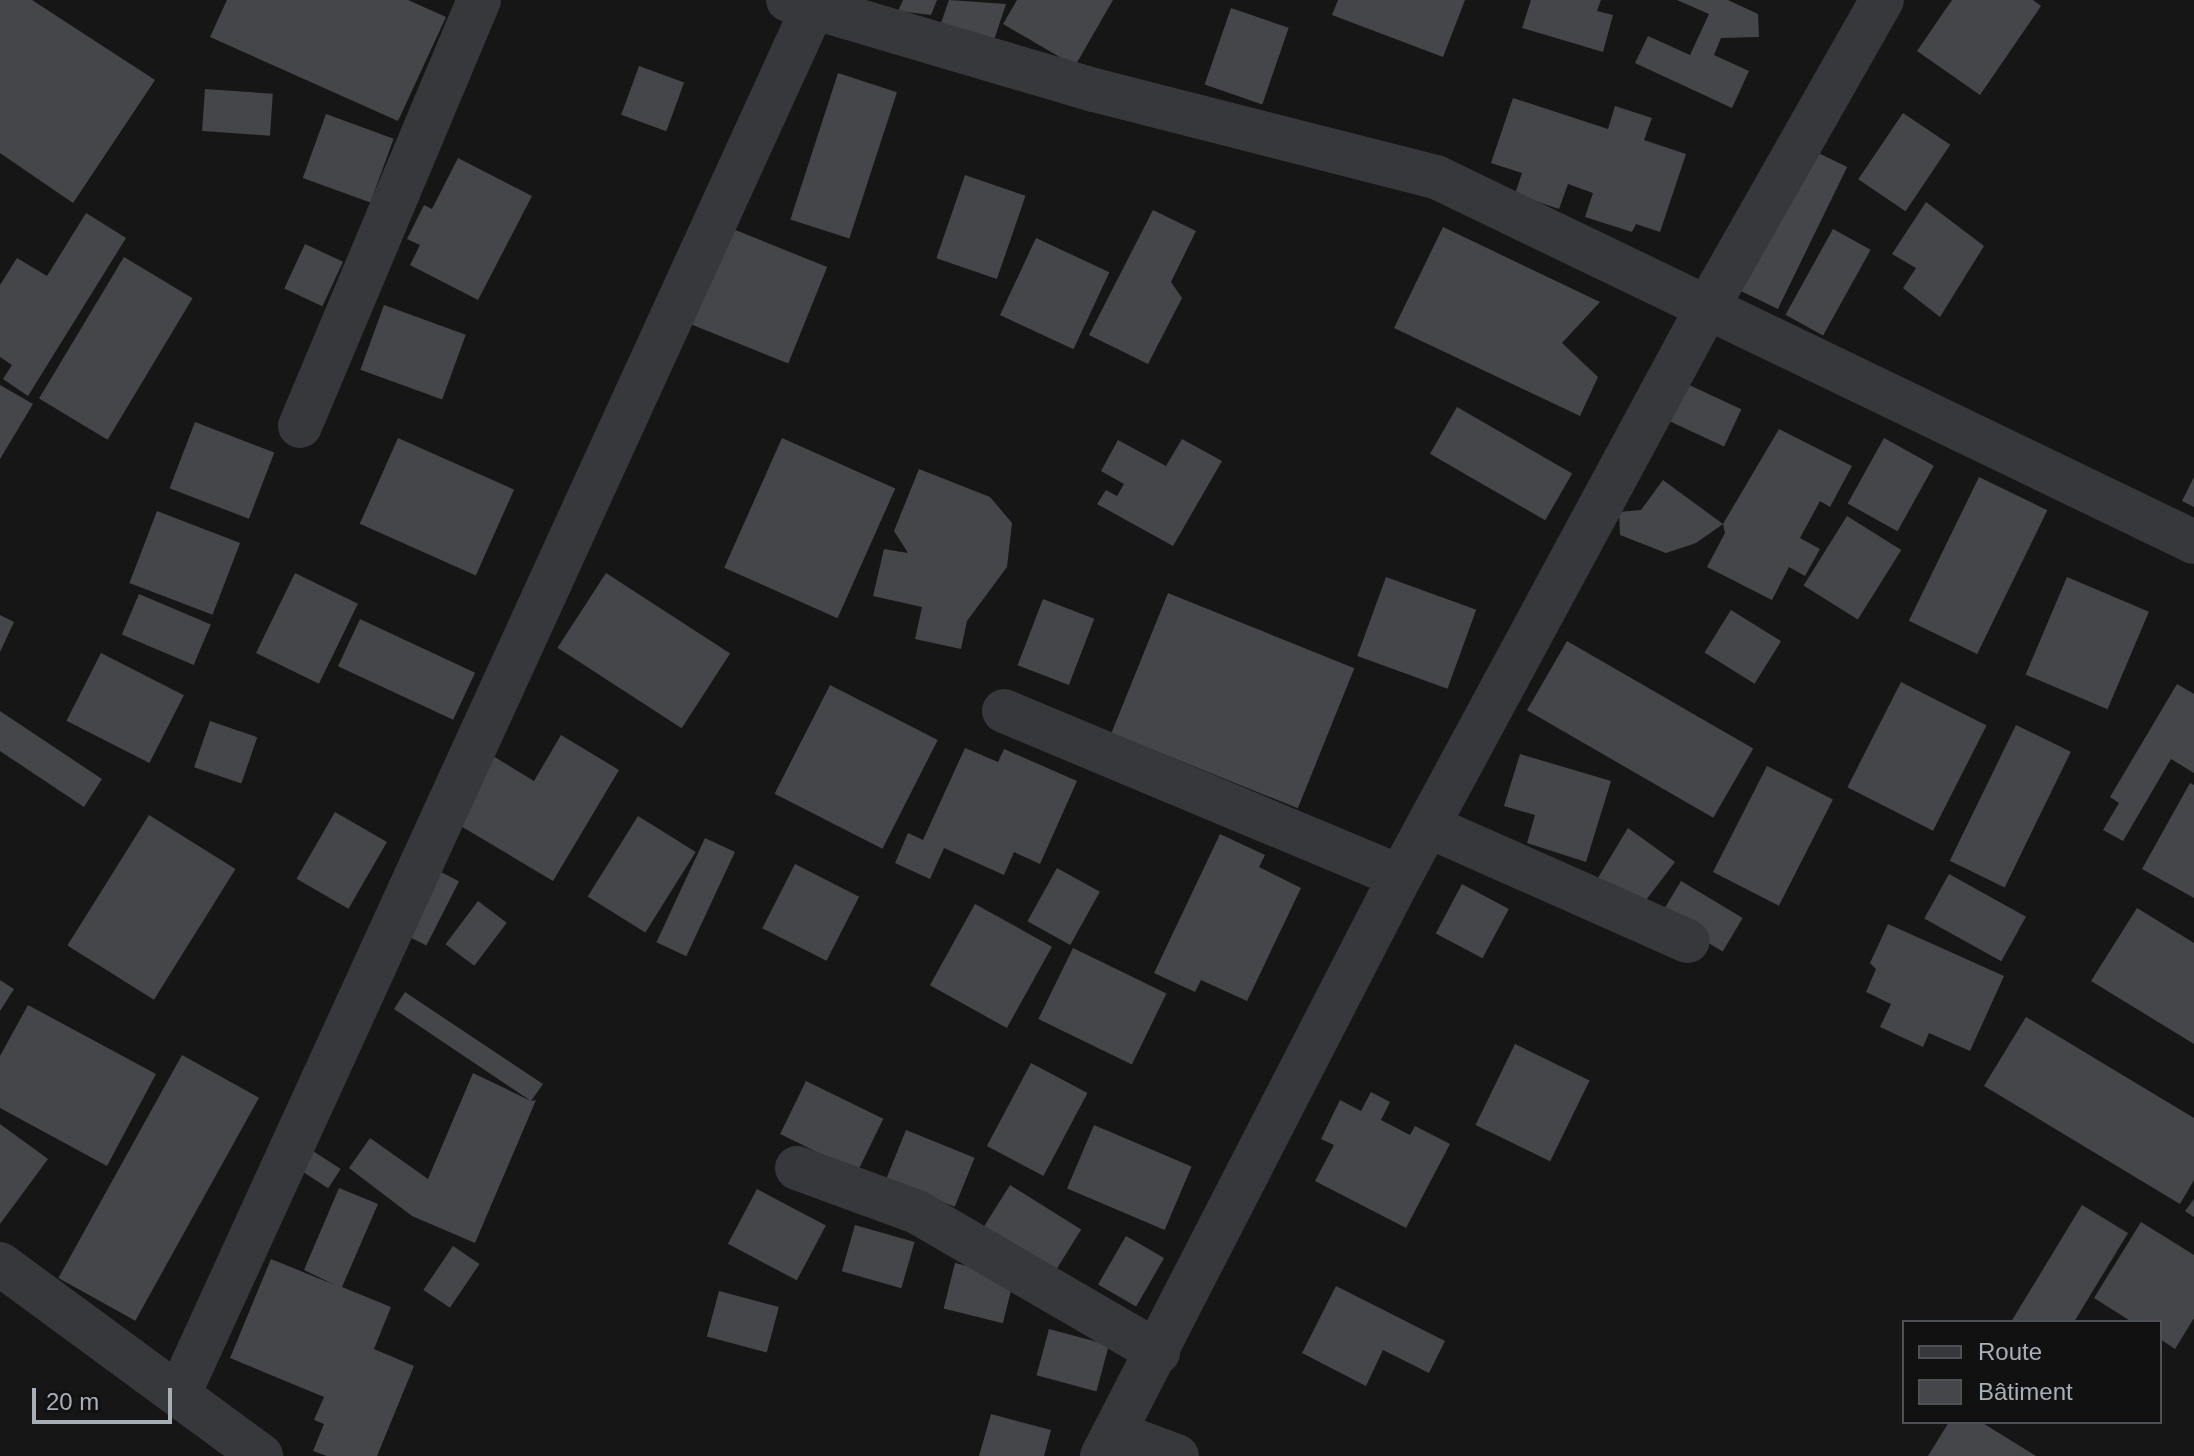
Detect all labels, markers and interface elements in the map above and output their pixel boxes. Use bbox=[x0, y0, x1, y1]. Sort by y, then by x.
legend bbox=[1902, 1320, 2162, 1424]
text: Route bbox=[1978, 1338, 2042, 1365]
scale bar bbox=[36, 1372, 176, 1422]
text: Bâtiment bbox=[1978, 1378, 2073, 1405]
text: 20 m bbox=[46, 1388, 99, 1415]

